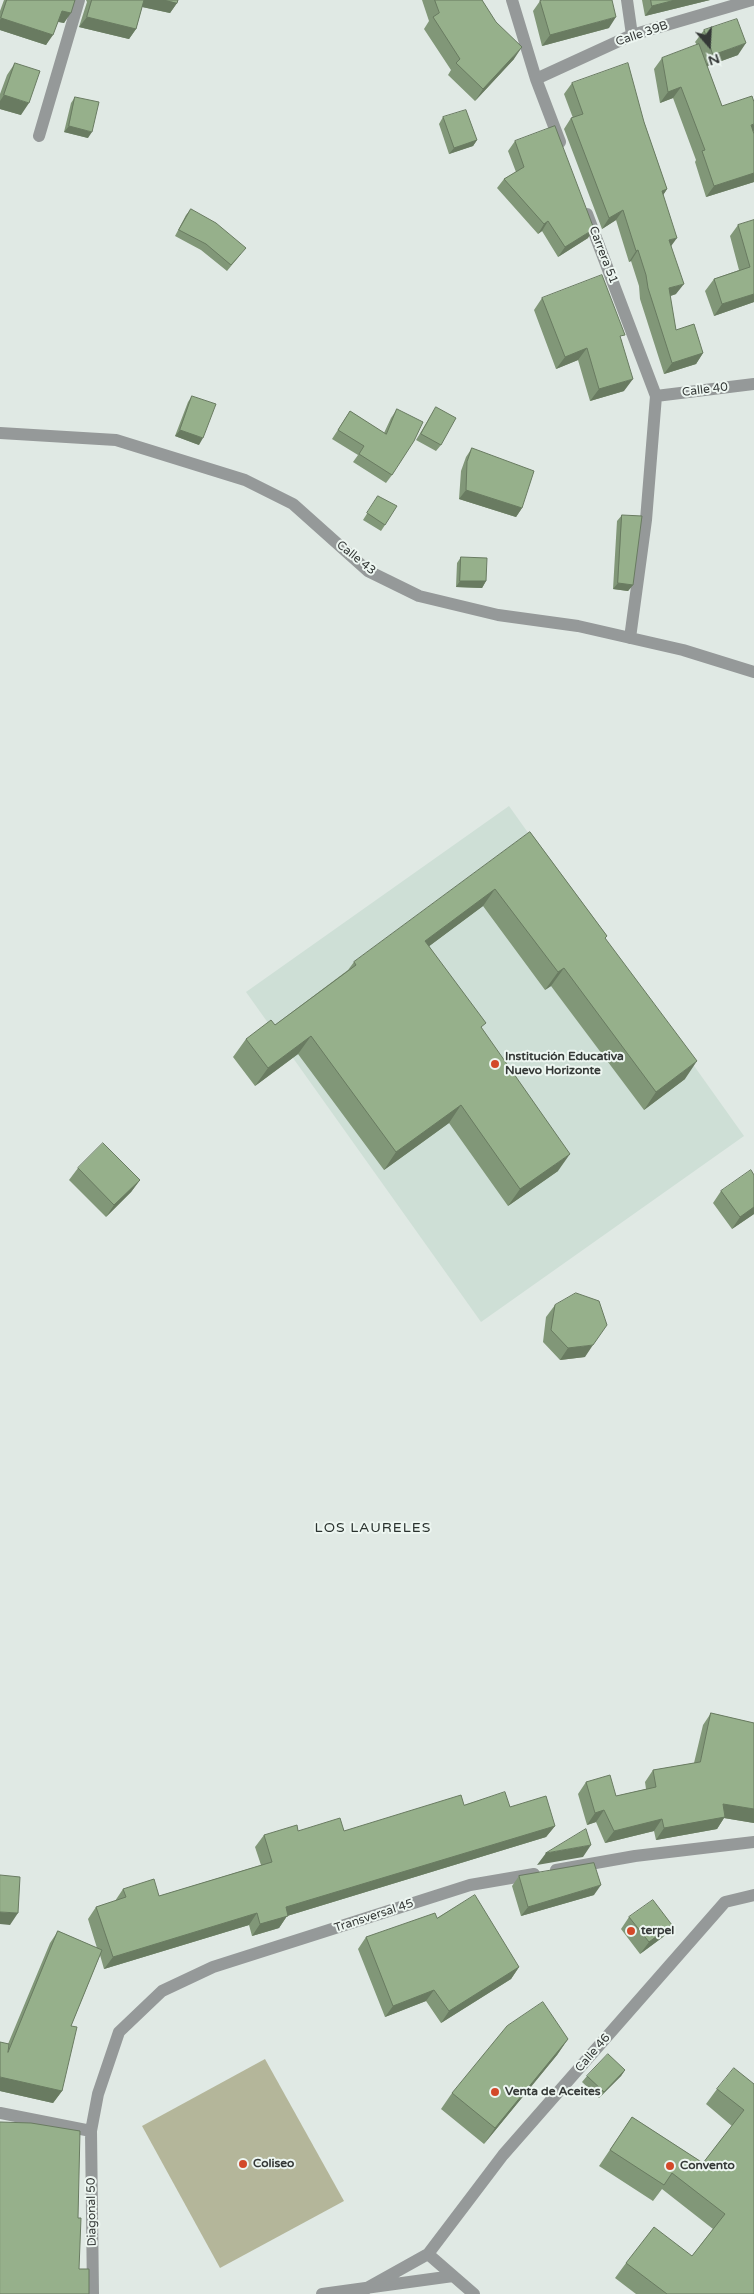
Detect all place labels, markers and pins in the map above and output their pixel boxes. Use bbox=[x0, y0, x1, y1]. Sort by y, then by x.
place label: Institución Educativa Nuevo Horizonte bbox=[505, 1050, 624, 1078]
marker: Institución Educativa Nuevo Horizonte bbox=[489, 1058, 501, 1070]
place label: terpel bbox=[641, 1924, 674, 1938]
marker: terpel bbox=[625, 1925, 637, 1937]
place label: Venta de Aceites bbox=[505, 2085, 601, 2099]
marker: Venta de Aceites bbox=[489, 2086, 501, 2098]
place label: Coliseo bbox=[253, 2157, 294, 2171]
marker: Coliseo bbox=[237, 2158, 249, 2170]
place label: Convento bbox=[680, 2159, 735, 2173]
marker: Convento bbox=[664, 2160, 676, 2172]

